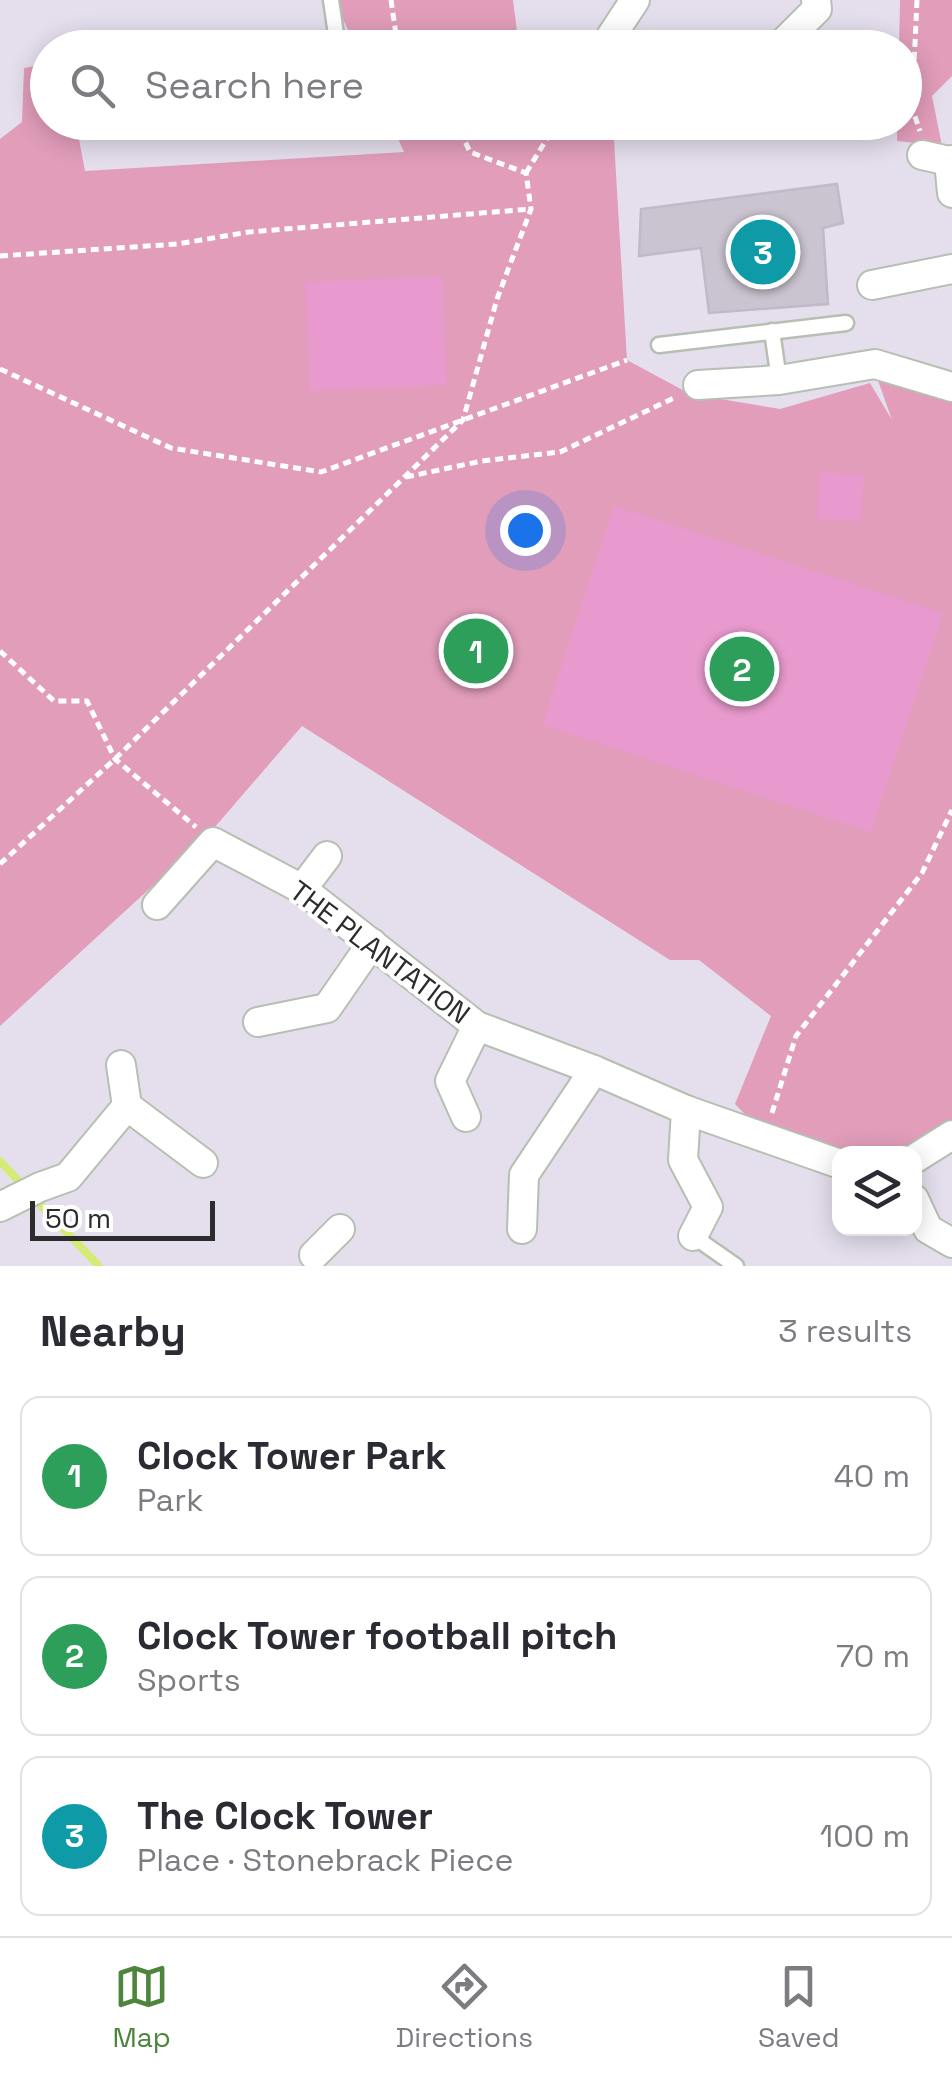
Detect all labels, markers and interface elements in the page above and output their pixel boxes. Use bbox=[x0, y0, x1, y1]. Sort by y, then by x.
search box bbox=[30, 30, 922, 140]
icon: search bbox=[65, 58, 120, 113]
text: Search here bbox=[145, 61, 364, 109]
pin: 3 bbox=[730, 214, 796, 290]
your location bbox=[500, 505, 551, 556]
pin: 1 bbox=[444, 614, 508, 688]
pin: 2 bbox=[710, 632, 774, 706]
street label: THE PLANTATION bbox=[283, 872, 477, 1032]
map controls bbox=[832, 1146, 922, 1236]
button: layers bbox=[832, 1146, 922, 1236]
scale bar bbox=[30, 1196, 215, 1240]
text: 50 m bbox=[45, 1200, 111, 1236]
text: Nearby bbox=[40, 1305, 186, 1358]
text: 3 results bbox=[778, 1311, 912, 1351]
text: Clock Tower Park bbox=[137, 1432, 446, 1480]
text: 1 bbox=[67, 1456, 82, 1496]
text: 40 m bbox=[834, 1456, 910, 1496]
text: Park bbox=[137, 1480, 204, 1520]
text: Clock Tower football pitch bbox=[137, 1612, 617, 1660]
text: 2 bbox=[65, 1636, 84, 1676]
text: 70 m bbox=[836, 1636, 910, 1676]
text: Sports bbox=[137, 1660, 241, 1700]
text: The Clock Tower bbox=[137, 1792, 433, 1840]
text: 3 bbox=[65, 1816, 84, 1856]
text: 100 m bbox=[820, 1816, 910, 1856]
text: Place · Stonebrack Piece bbox=[137, 1840, 513, 1880]
tab: Map bbox=[112, 1959, 171, 2055]
tab: Directions bbox=[396, 1959, 533, 2055]
tab: Saved bbox=[758, 1959, 840, 2055]

